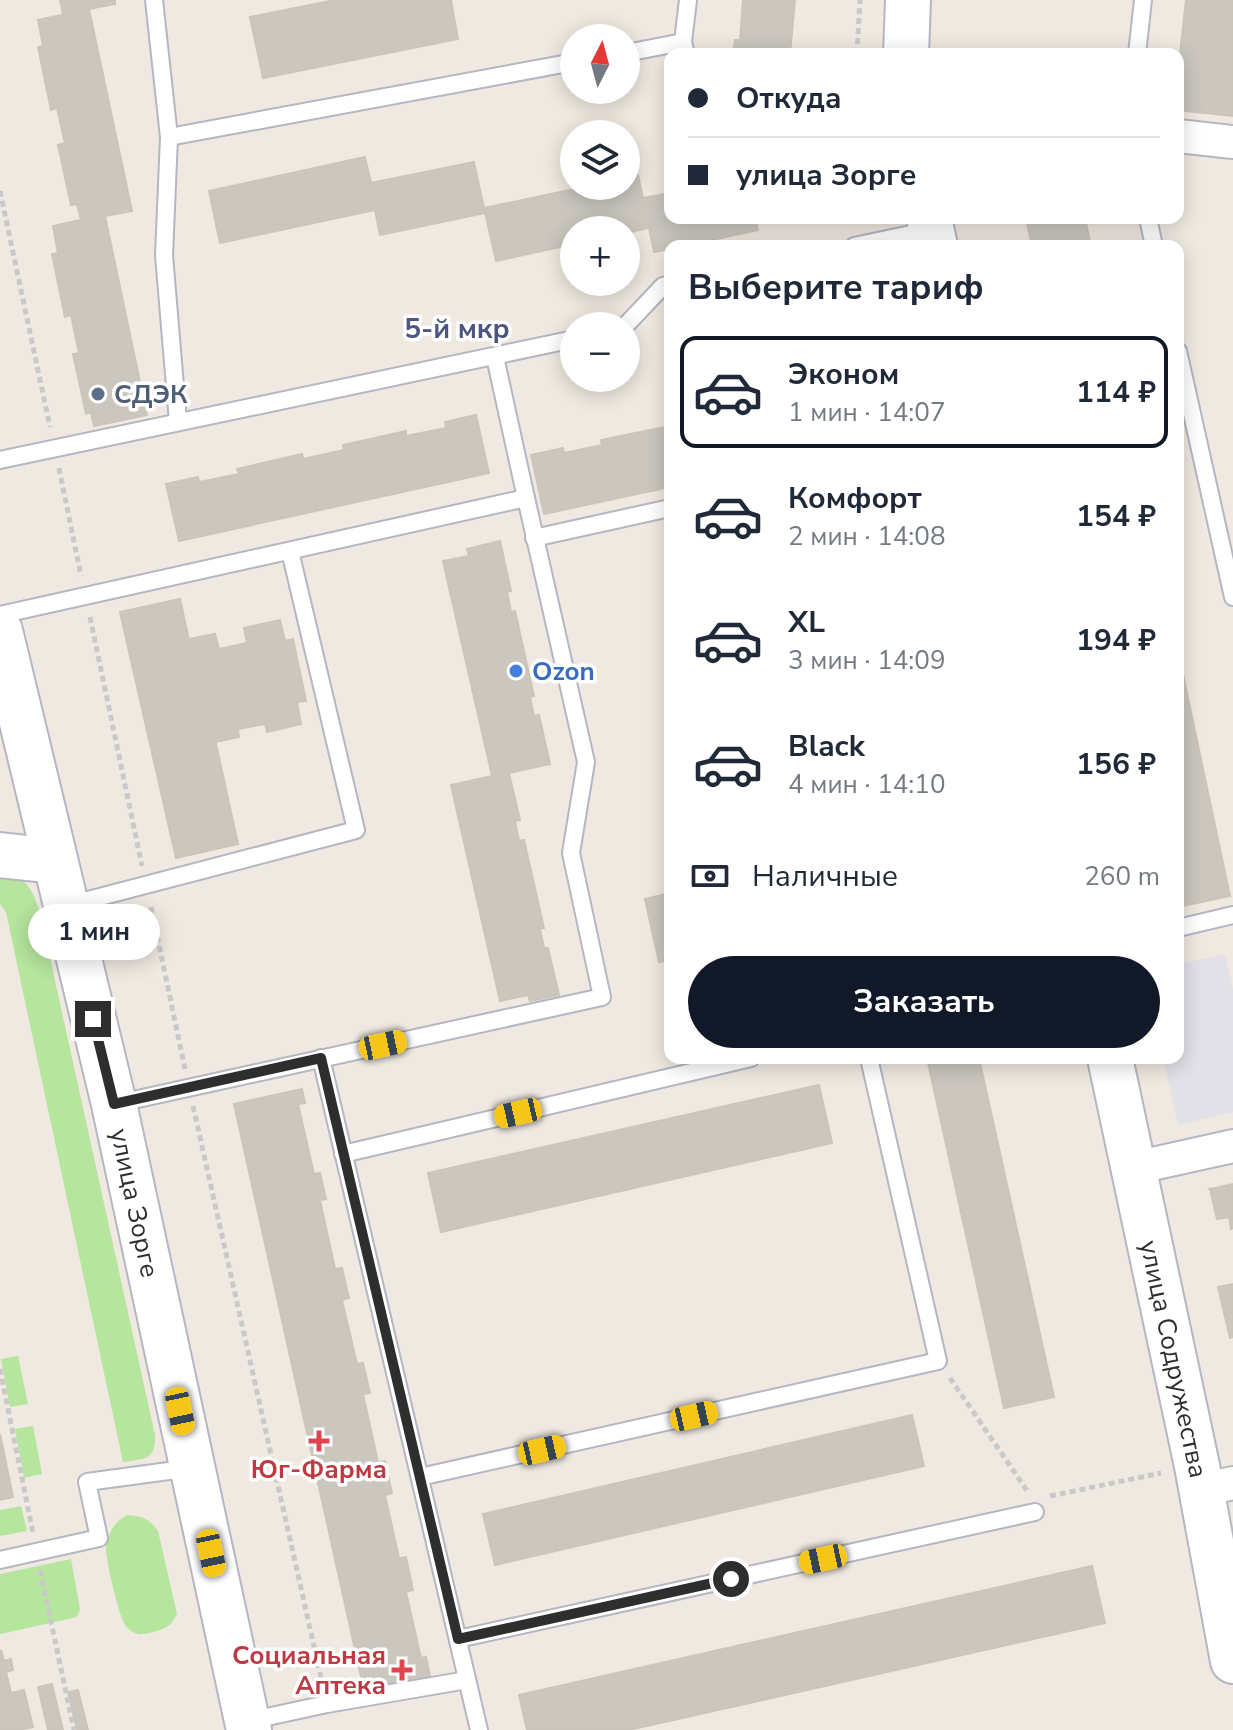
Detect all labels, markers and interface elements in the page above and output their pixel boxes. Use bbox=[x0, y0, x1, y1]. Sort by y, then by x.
north arrow bbox=[560, 24, 640, 104]
map controls bbox=[560, 24, 640, 392]
text: Откуда bbox=[736, 78, 842, 119]
button: layers bbox=[560, 120, 640, 200]
text: улица Зорге bbox=[736, 155, 916, 196]
button: + bbox=[560, 216, 640, 296]
text: Выберите тариф bbox=[688, 263, 984, 312]
district label: 5-й мкр bbox=[404, 310, 510, 348]
button: − bbox=[560, 312, 640, 392]
text: Эконом bbox=[788, 354, 899, 395]
icon: car bbox=[692, 356, 764, 428]
text: 114 ₽ bbox=[1076, 372, 1156, 413]
place label: СДЭК bbox=[114, 377, 188, 412]
marker: СДЭК bbox=[89, 385, 107, 403]
text: 1 мин · 14:07 bbox=[788, 395, 945, 430]
text: Комфорт bbox=[788, 478, 922, 519]
icon: car bbox=[692, 480, 764, 552]
text: 154 ₽ bbox=[1076, 496, 1156, 537]
text: 2 мин · 14:08 bbox=[788, 519, 945, 554]
text: XL bbox=[788, 602, 825, 643]
icon: car bbox=[692, 604, 764, 676]
text: 194 ₽ bbox=[1076, 620, 1156, 661]
text: 3 мин · 14:09 bbox=[788, 643, 945, 678]
place label: Ozon bbox=[532, 654, 595, 689]
marker: Ozon bbox=[507, 662, 525, 680]
text: Black bbox=[788, 726, 865, 767]
icon: car bbox=[692, 728, 764, 800]
text: 156 ₽ bbox=[1076, 744, 1156, 785]
text: 4 мин · 14:10 bbox=[788, 767, 945, 802]
icon: cash bbox=[688, 854, 732, 898]
text: Наличные bbox=[752, 856, 898, 897]
text: 260 m bbox=[1084, 859, 1160, 894]
callout: 1 мин bbox=[27, 903, 159, 959]
text: 1 мин bbox=[58, 914, 130, 949]
button: Заказать bbox=[688, 956, 1160, 1048]
route end bbox=[75, 1001, 111, 1037]
car bbox=[357, 1028, 409, 1062]
car bbox=[492, 1096, 544, 1130]
street label: улица Зорге bbox=[102, 1125, 167, 1281]
street label: улица Содружества bbox=[1131, 1237, 1216, 1481]
car bbox=[163, 1385, 197, 1437]
car bbox=[668, 1399, 720, 1433]
marker: Юг-Фарма bbox=[310, 1432, 328, 1450]
car bbox=[516, 1433, 568, 1467]
place label: Юг-Фарма bbox=[251, 1452, 387, 1487]
car bbox=[194, 1527, 228, 1579]
car bbox=[797, 1542, 849, 1576]
route start bbox=[713, 1561, 749, 1597]
place label: Социальная Аптека bbox=[232, 1638, 386, 1703]
marker: Социальная Аптека bbox=[393, 1661, 411, 1679]

